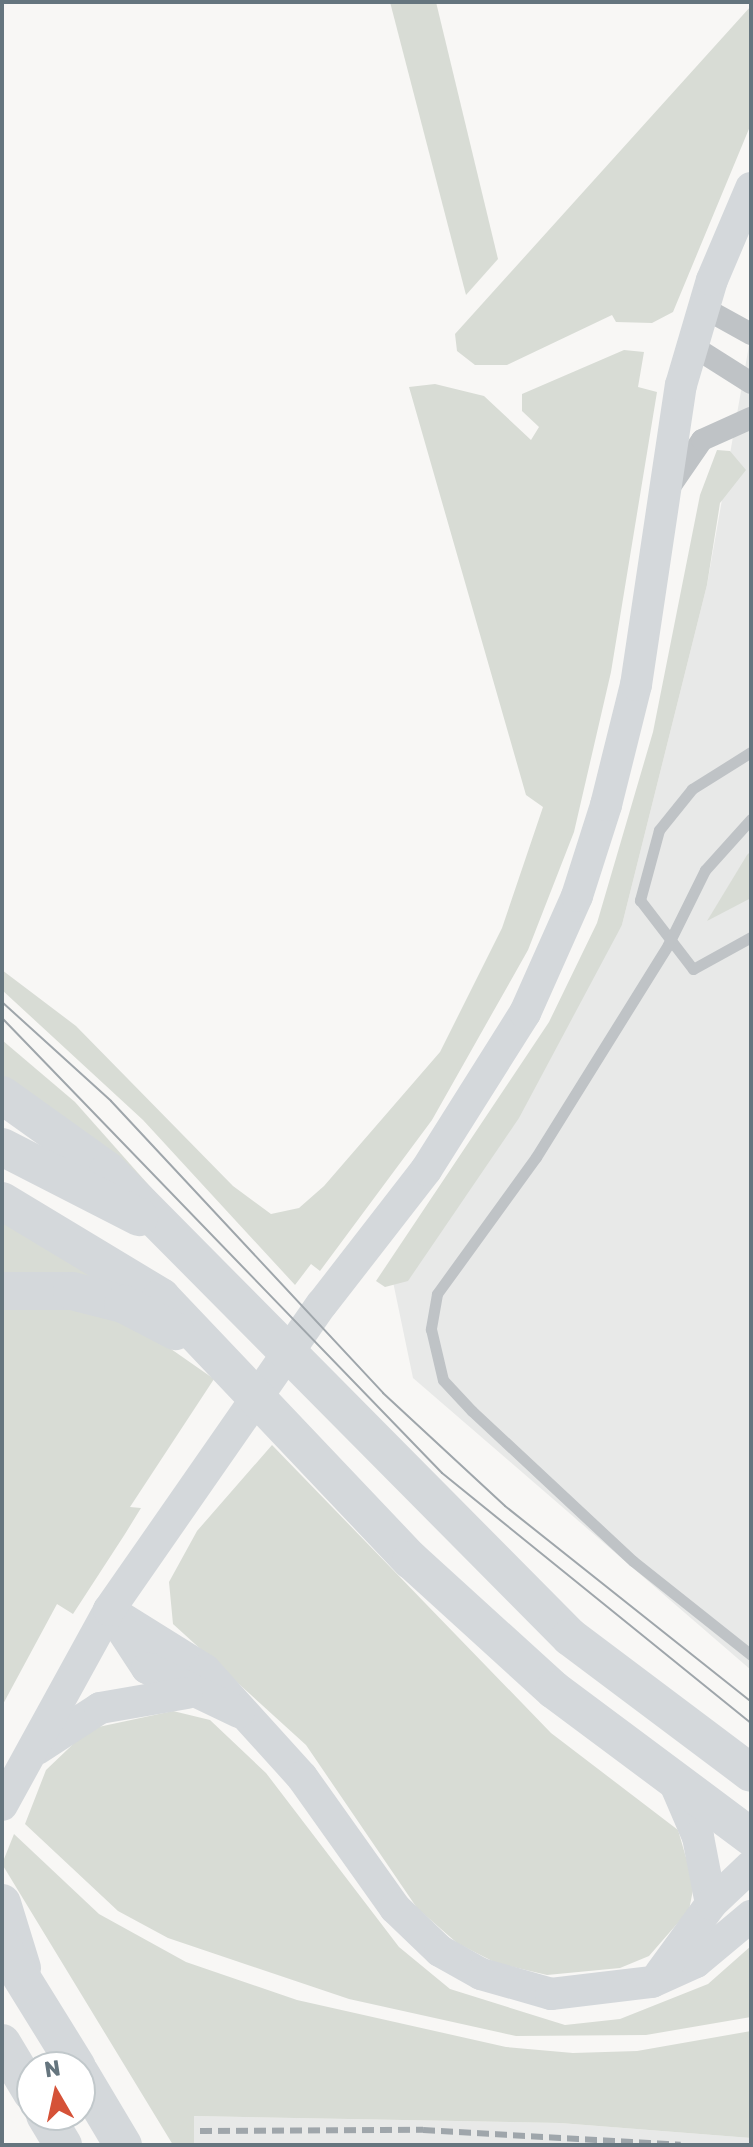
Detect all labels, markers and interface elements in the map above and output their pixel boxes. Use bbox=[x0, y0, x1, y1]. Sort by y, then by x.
north arrow bbox=[16, 2051, 96, 2131]
text: N bbox=[43, 2054, 62, 2083]

